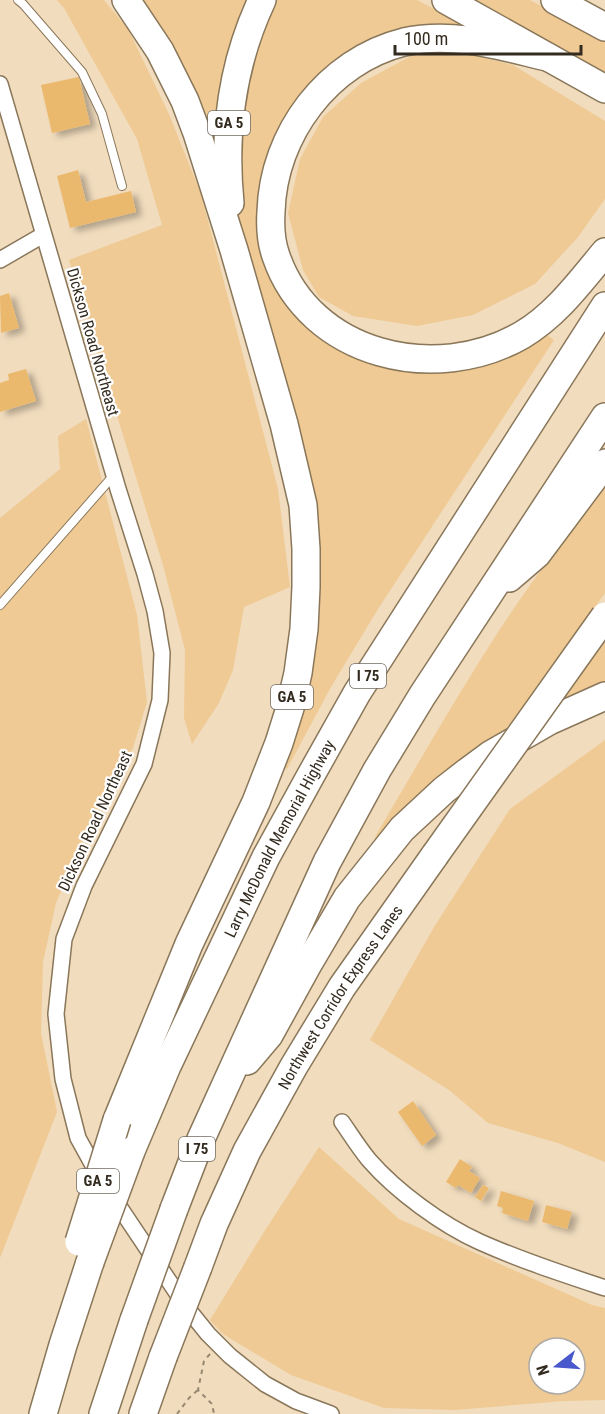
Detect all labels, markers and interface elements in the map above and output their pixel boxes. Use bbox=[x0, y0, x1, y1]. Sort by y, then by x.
scale bar bbox=[395, 18, 581, 56]
text: 100 m bbox=[404, 28, 448, 49]
road number: GA 5 bbox=[208, 111, 250, 135]
street label: Dickson Road Northeast bbox=[63, 266, 123, 418]
road number: I 75 bbox=[350, 664, 386, 688]
road number: GA 5 bbox=[271, 685, 313, 709]
street label: Larry McDonald Memorial Highway bbox=[220, 736, 338, 940]
street label: Dickson Road Northeast bbox=[54, 747, 136, 894]
street label: Northwest Corridor Express Lanes bbox=[274, 901, 406, 1092]
road number: I 75 bbox=[179, 1137, 215, 1161]
road number: GA 5 bbox=[77, 1169, 119, 1193]
north arrow bbox=[527, 1336, 587, 1396]
text: N bbox=[533, 1363, 554, 1378]

